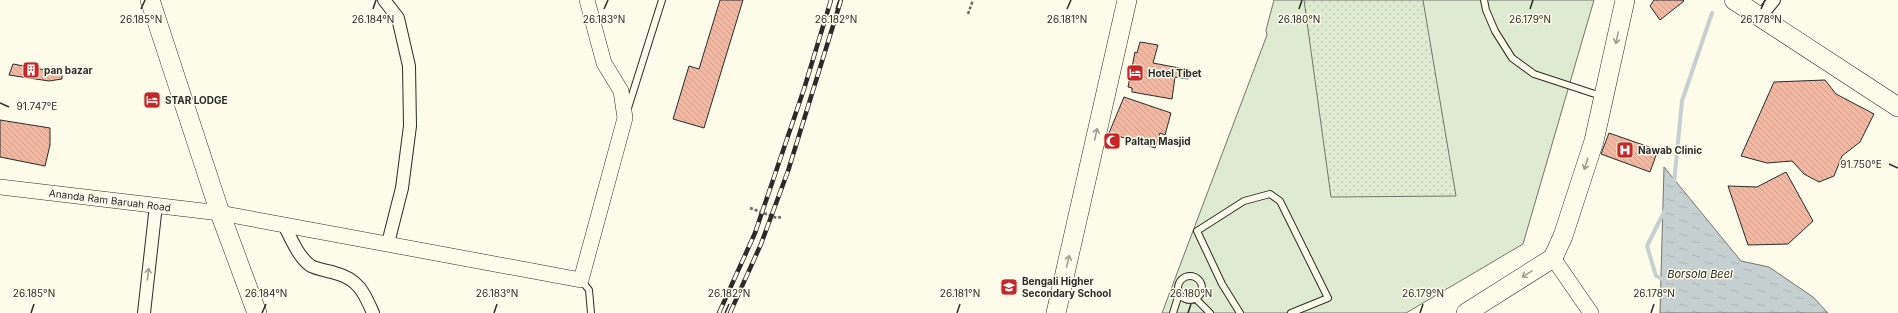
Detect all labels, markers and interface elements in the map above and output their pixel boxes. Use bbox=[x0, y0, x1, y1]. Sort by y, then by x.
text: 26.185°N bbox=[120, 13, 162, 25]
text: 26.184°N bbox=[352, 13, 394, 25]
text: 26.183°N bbox=[583, 13, 625, 25]
text: 26.182°N bbox=[815, 13, 857, 25]
text: 26.181°N bbox=[1047, 13, 1087, 25]
text: 26.180°N bbox=[1278, 13, 1320, 25]
text: 26.179°N bbox=[1509, 13, 1551, 25]
text: 26.178°N bbox=[1740, 13, 1782, 25]
one-way arrow bbox=[1612, 31, 1620, 44]
building icon: pan bazar bbox=[21, 60, 41, 80]
hotel icon: Hotel Tibet bbox=[1125, 63, 1145, 83]
place label: pan bazar bbox=[44, 64, 93, 76]
place label: Hotel Tibet bbox=[1148, 67, 1202, 79]
hotel icon: STAR LODGE bbox=[142, 90, 162, 110]
place label: STAR LODGE bbox=[165, 94, 228, 106]
text: 91.747°E bbox=[17, 100, 57, 112]
one-way arrow bbox=[1093, 128, 1101, 141]
mosque icon: Paltan Masjid bbox=[1102, 131, 1122, 151]
place label: Paltan Masjid bbox=[1125, 135, 1191, 147]
hospital icon: Nawab Clinic bbox=[1615, 140, 1635, 160]
place label: Nawab Clinic bbox=[1638, 144, 1702, 156]
one-way arrow bbox=[1582, 158, 1589, 171]
text: 91.750°E bbox=[1840, 158, 1882, 170]
street label: Ananda Ram Baruah Road bbox=[48, 187, 172, 213]
one-way arrow bbox=[1064, 255, 1072, 268]
water label: Borsola Beel bbox=[1667, 267, 1733, 281]
one-way arrow bbox=[144, 268, 152, 281]
one-way arrow bbox=[1521, 271, 1533, 279]
place label: Bengali Higher Secondary School bbox=[1022, 275, 1111, 300]
school or university icon: Bengali Higher Secondary School bbox=[999, 277, 1019, 297]
text: 26.185°N bbox=[13, 287, 55, 299]
text: 26.184°N bbox=[245, 287, 287, 299]
text: 26.183°N bbox=[476, 287, 518, 299]
text: 26.182°N bbox=[708, 287, 750, 299]
text: 26.181°N bbox=[940, 287, 980, 299]
text: 26.180°N bbox=[1170, 287, 1212, 299]
text: 26.179°N bbox=[1402, 287, 1444, 299]
text: 26.178°N bbox=[1633, 287, 1675, 299]

